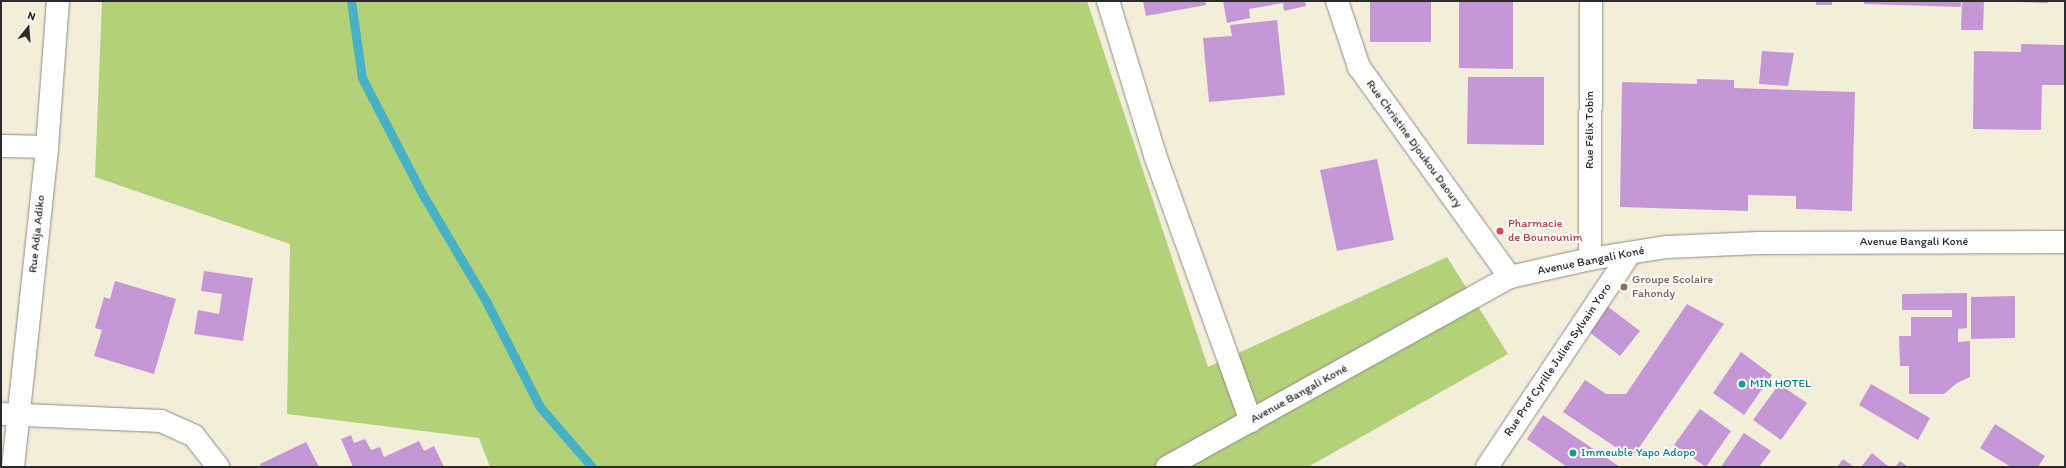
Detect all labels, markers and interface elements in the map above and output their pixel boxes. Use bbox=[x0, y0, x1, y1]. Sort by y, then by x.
north arrow bbox=[8, 8, 48, 48]
text: N bbox=[26, 9, 37, 23]
street label: Rue Christine Djoukou Daoury bbox=[1363, 77, 1465, 211]
street label: Rue Félix Tobin bbox=[1583, 92, 1597, 168]
street label: Rue Adja Adiko bbox=[26, 194, 48, 274]
place label: Pharmacie de Bounounim bbox=[1508, 217, 1583, 245]
marker: Pharmacie de Bounounim bbox=[1495, 226, 1505, 236]
street label: Avenue Bangali Koné bbox=[1860, 235, 1968, 249]
street label: Avenue Bangali Koné bbox=[1536, 244, 1646, 278]
place label: Groupe Scolaire Fahondy bbox=[1632, 273, 1713, 301]
street label: Rue Prof Cyrille Julien Sylvain Yoro bbox=[1502, 281, 1614, 439]
marker: Groupe Scolaire Fahondy bbox=[1619, 282, 1629, 292]
street label: Avenue Bangali Koné bbox=[1248, 361, 1350, 427]
place label: MIN HOTEL bbox=[1750, 377, 1811, 391]
marker: MIN HOTEL bbox=[1737, 379, 1747, 389]
place label: Immeuble Yapo Adopo bbox=[1581, 446, 1696, 460]
marker: Immeuble Yapo Adopo bbox=[1568, 448, 1578, 458]

